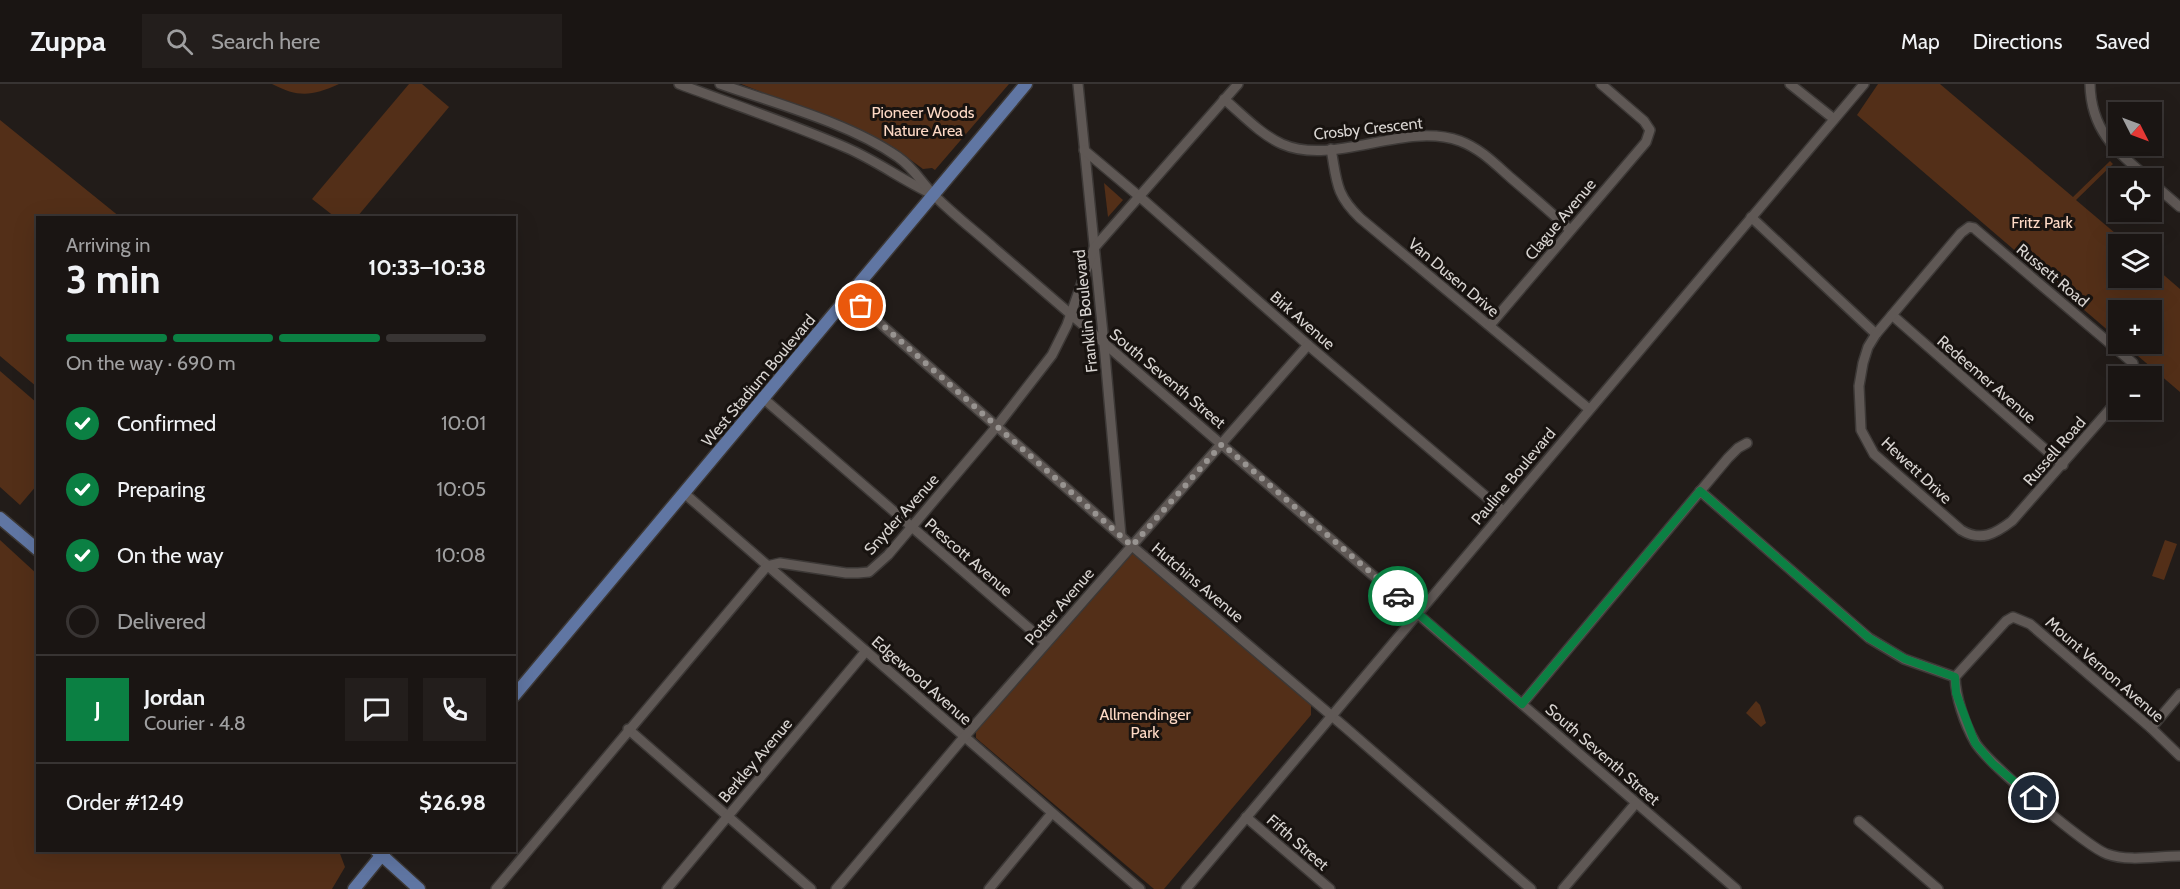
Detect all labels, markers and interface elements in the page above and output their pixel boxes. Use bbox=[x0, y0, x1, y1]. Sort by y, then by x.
search box bbox=[142, 14, 562, 68]
text: Zuppa bbox=[30, 24, 106, 58]
icon: search bbox=[163, 25, 196, 58]
text: Search here bbox=[211, 28, 320, 55]
text: Map bbox=[1901, 29, 1940, 54]
text: Directions bbox=[1973, 29, 2062, 54]
text: Saved bbox=[2095, 29, 2150, 54]
north arrow bbox=[2108, 102, 2162, 156]
map controls bbox=[2108, 102, 2162, 420]
park label: Pioneer Woods Nature Area bbox=[872, 103, 975, 140]
street label: Crosby Crescent bbox=[1313, 113, 1424, 144]
button: locate bbox=[2108, 168, 2162, 222]
street label: Clague Avenue bbox=[1521, 175, 1600, 264]
park label: Fritz Park bbox=[2011, 213, 2074, 232]
text: Arriving in bbox=[66, 233, 150, 257]
street label: Van Dusen Drive bbox=[1404, 234, 1503, 321]
button: layers bbox=[2108, 234, 2162, 288]
street label: Russett Road bbox=[2013, 240, 2093, 311]
street label: Franklin Boulevard bbox=[1070, 248, 1101, 374]
text: 10:33–10:38 bbox=[368, 254, 486, 281]
text: 3 min bbox=[66, 255, 161, 303]
pin bbox=[835, 280, 886, 331]
street label: Birk Avenue bbox=[1266, 287, 1339, 354]
icon: bag bbox=[844, 289, 877, 322]
button: + bbox=[2108, 300, 2162, 354]
street label: West Stadium Boulevard bbox=[698, 310, 819, 450]
street label: South Seventh Street bbox=[1106, 324, 1230, 433]
street label: Redeemer Avenue bbox=[1933, 331, 2040, 427]
text: On the way · 690 m bbox=[66, 351, 235, 375]
button: − bbox=[2108, 366, 2162, 420]
icon: check bbox=[66, 407, 99, 440]
text: Confirmed bbox=[117, 410, 216, 437]
text: 10:01 bbox=[441, 411, 486, 435]
street label: Russell Road bbox=[2019, 413, 2089, 490]
street label: Pauline Boulevard bbox=[1467, 424, 1559, 529]
street label: Hewett Drive bbox=[1878, 433, 1956, 508]
street label: Snyder Avenue bbox=[860, 470, 943, 559]
icon: check bbox=[66, 473, 99, 506]
text: Preparing bbox=[117, 476, 205, 503]
text: 10:05 bbox=[437, 477, 486, 501]
street label: Prescott Avenue bbox=[921, 514, 1016, 601]
street label: Hutchins Avenue bbox=[1148, 538, 1247, 626]
icon: check bbox=[66, 539, 99, 572]
text: On the way bbox=[117, 542, 224, 569]
text: 10:08 bbox=[435, 543, 486, 567]
street label: Potter Avenue bbox=[1021, 564, 1098, 649]
courier bbox=[1368, 566, 1428, 626]
icon: car bbox=[1382, 580, 1415, 613]
text: Delivered bbox=[117, 608, 206, 635]
street label: Mount Vernon Avenue bbox=[2042, 613, 2168, 726]
street label: Edgewood Avenue bbox=[868, 632, 975, 729]
button: chat bbox=[345, 678, 408, 741]
button: phone bbox=[423, 678, 486, 741]
text: Jordan bbox=[144, 684, 205, 711]
text: J bbox=[94, 696, 101, 723]
street label: South Seventh Street bbox=[1542, 700, 1664, 810]
park label: Allmendinger Park bbox=[1100, 705, 1191, 742]
text: Courier · 4.8 bbox=[144, 711, 246, 735]
street label: Berkley Avenue bbox=[715, 714, 796, 806]
pin bbox=[2008, 772, 2059, 823]
icon: home bbox=[2017, 781, 2050, 814]
text: Order #1249 bbox=[66, 789, 184, 816]
text: $26.98 bbox=[419, 789, 486, 816]
street label: Fifth Street bbox=[1263, 810, 1333, 875]

